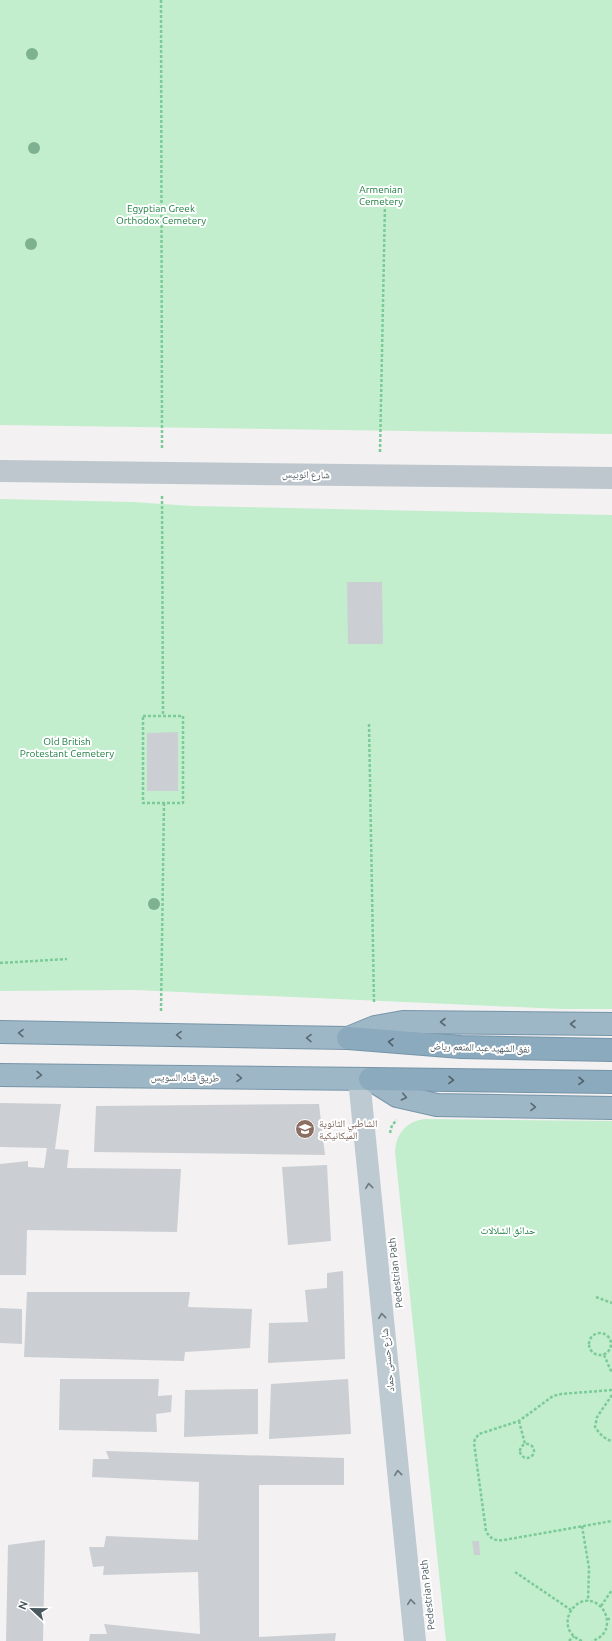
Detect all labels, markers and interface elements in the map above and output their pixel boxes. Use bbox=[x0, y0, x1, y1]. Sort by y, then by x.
park label: Armenian Cemetery bbox=[359, 184, 403, 207]
park label: Egyptian Greek Orthodox Cemetery bbox=[116, 203, 206, 226]
street label: شارع انوبيس bbox=[282, 469, 330, 481]
park label: Old British Protestant Cemetery bbox=[20, 736, 114, 759]
one-way arrow bbox=[440, 1018, 446, 1026]
one-way arrow bbox=[570, 1019, 576, 1028]
one-way arrow bbox=[18, 1028, 24, 1037]
one-way arrow bbox=[176, 1031, 182, 1040]
one-way arrow bbox=[306, 1034, 312, 1042]
one-way arrow bbox=[388, 1037, 394, 1046]
street label: نفق الشهيد عبد المنعم رياض bbox=[430, 1040, 530, 1057]
one-way arrow bbox=[36, 1071, 42, 1080]
street label: طريق قناه السويس bbox=[151, 1071, 220, 1085]
one-way arrow bbox=[236, 1074, 242, 1082]
one-way arrow bbox=[448, 1076, 454, 1084]
one-way arrow bbox=[578, 1077, 584, 1086]
one-way arrow bbox=[401, 1093, 407, 1101]
one-way arrow bbox=[530, 1103, 536, 1111]
school or university icon: الشاطبي الثانوية الميكانيكية bbox=[294, 1118, 316, 1140]
place label: الشاطبي الثانوية الميكانيكية bbox=[319, 1118, 377, 1141]
one-way arrow bbox=[365, 1183, 374, 1189]
park label: حدائق الشلالات bbox=[480, 1225, 536, 1237]
street label: Pedestrian Path bbox=[386, 1237, 405, 1309]
one-way arrow bbox=[378, 1313, 387, 1319]
street label: شارع حسنى حماد bbox=[379, 1327, 397, 1392]
one-way arrow bbox=[394, 1470, 403, 1476]
street label: Pedestrian Path bbox=[418, 1559, 437, 1631]
north arrow bbox=[12, 1589, 52, 1629]
text: N bbox=[16, 1599, 30, 1611]
one-way arrow bbox=[407, 1599, 416, 1605]

